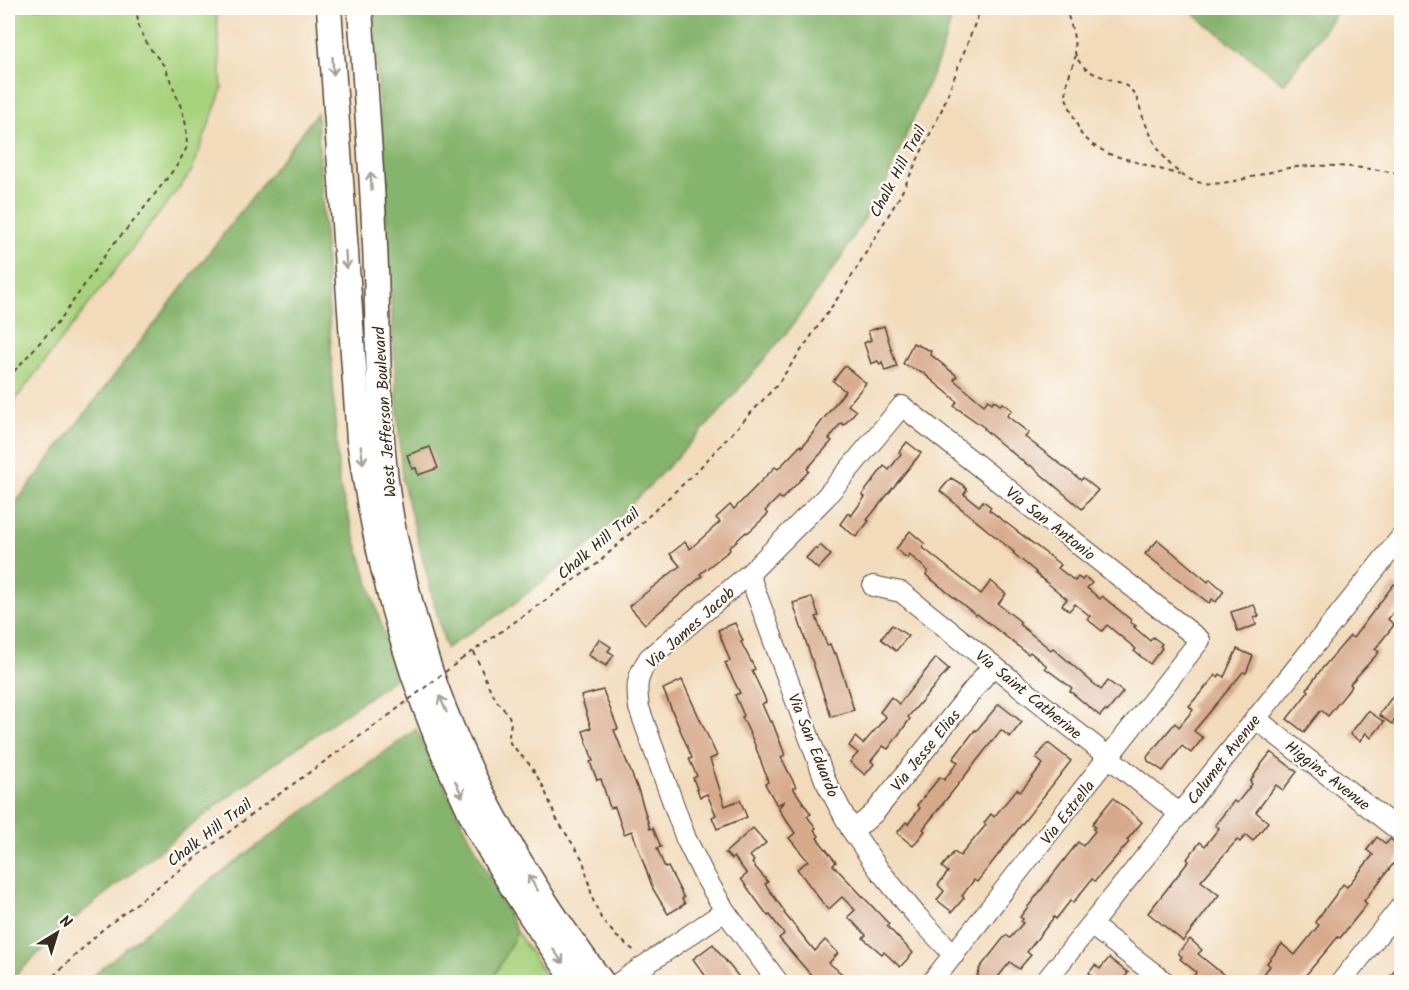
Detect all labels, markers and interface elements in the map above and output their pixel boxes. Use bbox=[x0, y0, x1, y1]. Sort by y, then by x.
one-way arrow bbox=[327, 55, 338, 75]
street label: Chalk Hill Trail bbox=[863, 121, 933, 222]
one-way arrow bbox=[365, 171, 376, 191]
one-way arrow bbox=[341, 250, 352, 270]
street label: West Jefferson Boulevard bbox=[367, 325, 404, 498]
one-way arrow bbox=[356, 444, 367, 464]
street label: Via San Antonio bbox=[1000, 481, 1101, 567]
street label: Chalk Hill Trail bbox=[552, 502, 646, 586]
street label: Via James Jacob bbox=[641, 581, 741, 675]
street label: Via Saint Catherine bbox=[969, 644, 1087, 746]
street label: Via San Eduardo bbox=[780, 690, 845, 801]
one-way arrow bbox=[437, 695, 448, 714]
street label: Via Jesse Elias bbox=[885, 704, 967, 798]
street label: Calumet Avenue bbox=[1181, 710, 1267, 810]
street label: Higgins Avenue bbox=[1279, 735, 1375, 818]
street label: Via Estrella bbox=[1035, 775, 1102, 851]
one-way arrow bbox=[454, 779, 466, 797]
street label: Chalk Hill Trail bbox=[162, 793, 258, 874]
one-way arrow bbox=[526, 875, 538, 892]
north arrow bbox=[27, 903, 87, 963]
text: N bbox=[54, 909, 77, 935]
one-way arrow bbox=[552, 948, 564, 964]

